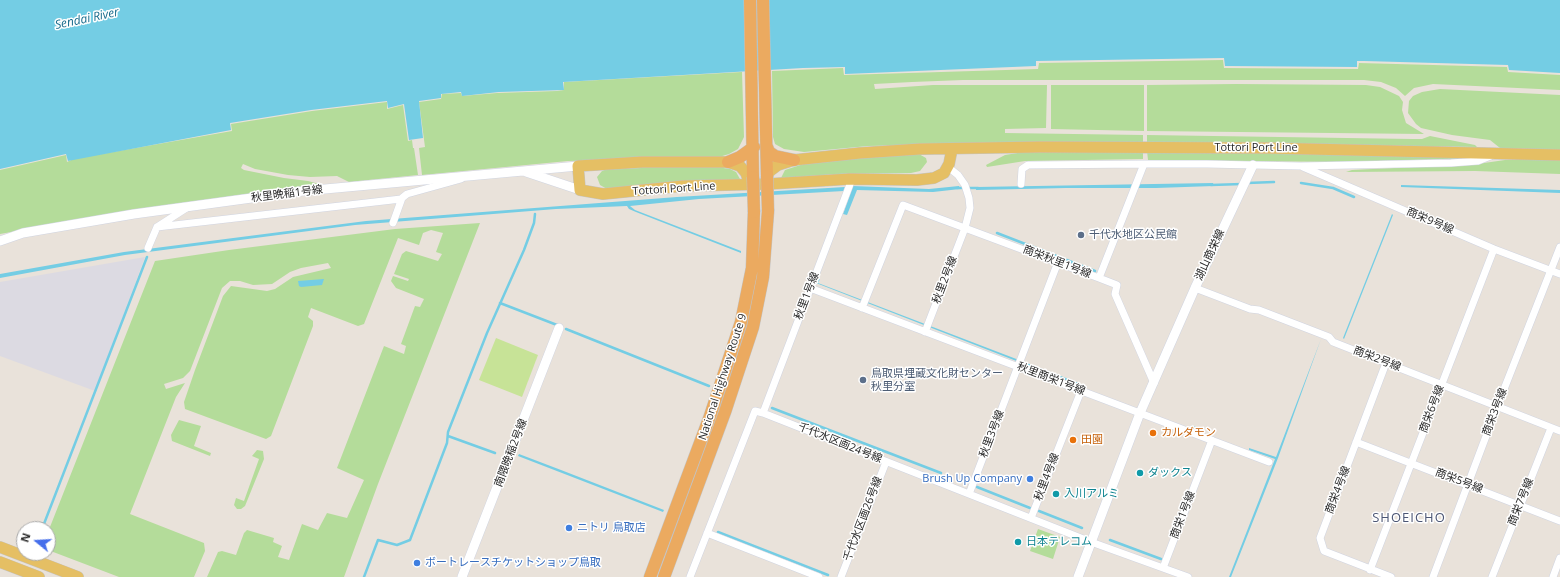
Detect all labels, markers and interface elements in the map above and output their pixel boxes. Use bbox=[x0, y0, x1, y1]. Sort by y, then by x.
water label: Sendai River bbox=[54, 5, 120, 33]
street label: Tottori Port Line bbox=[1214, 141, 1298, 155]
street label: Tottori Port Line bbox=[632, 180, 716, 198]
street label: 秋里晩稲1号線 bbox=[250, 183, 324, 205]
street label: 商栄9号線 bbox=[1404, 205, 1456, 237]
street label: 湖山商栄線 bbox=[1192, 227, 1228, 283]
place label: 千代水地区公民館 bbox=[1089, 228, 1177, 242]
marker: 千代水地区公民館 bbox=[1076, 230, 1086, 240]
street label: 商栄秋里1号線 bbox=[1021, 243, 1093, 281]
street label: 秋里2号線 bbox=[930, 254, 960, 306]
street label: 秋里1号線 bbox=[792, 270, 822, 322]
street label: National Highway Route 9 bbox=[696, 312, 750, 442]
street label: 商栄2号線 bbox=[1351, 344, 1403, 374]
street label: 秋里商栄1号線 bbox=[1015, 360, 1087, 398]
place label: 鳥取県埋蔵文化財センター 秋里分室 bbox=[871, 367, 1003, 393]
marker: 鳥取県埋蔵文化財センター 秋里分室 bbox=[858, 375, 868, 385]
street label: 商栄6号線 bbox=[1417, 383, 1447, 435]
street label: 商栄3号線 bbox=[1480, 386, 1510, 438]
street label: 秋里3号線 bbox=[977, 408, 1007, 460]
street label: 南隈晩稲2号線 bbox=[492, 417, 530, 489]
street label: 千代水区画24号線 bbox=[796, 420, 884, 466]
place label: カルダモン bbox=[1161, 426, 1216, 440]
marker: カルダモン bbox=[1148, 428, 1158, 438]
place label: 田園 bbox=[1081, 433, 1103, 447]
marker: 田園 bbox=[1068, 435, 1078, 445]
street label: 秋里4号線 bbox=[1032, 451, 1062, 503]
street label: 商栄4号線 bbox=[1323, 464, 1353, 516]
place label: ダックス bbox=[1148, 466, 1192, 480]
street label: 商栄5号線 bbox=[1433, 466, 1485, 496]
marker: ダックス bbox=[1135, 468, 1145, 478]
place label: Brush Up Company bbox=[922, 472, 1022, 486]
marker: Brush Up Company bbox=[1025, 474, 1035, 484]
street label: 千代水区画26号線 bbox=[841, 475, 885, 563]
street label: 商栄7号線 bbox=[1505, 476, 1537, 528]
place label: 入川アルミ bbox=[1064, 487, 1119, 501]
marker: 入川アルミ bbox=[1051, 489, 1061, 499]
street label: 商栄1号線 bbox=[1168, 489, 1198, 541]
district label: SHOEICHO bbox=[1372, 510, 1446, 526]
north arrow bbox=[16, 521, 56, 561]
place label: ニトリ 鳥取店 bbox=[577, 521, 646, 535]
marker: ニトリ 鳥取店 bbox=[564, 523, 574, 533]
text: N bbox=[17, 531, 34, 544]
place label: 日本テレコム bbox=[1026, 535, 1092, 549]
marker: 日本テレコム bbox=[1013, 537, 1023, 547]
place label: ボートレースチケットショップ鳥取 bbox=[425, 556, 601, 570]
marker: ボートレースチケットショップ鳥取 bbox=[412, 558, 422, 568]

